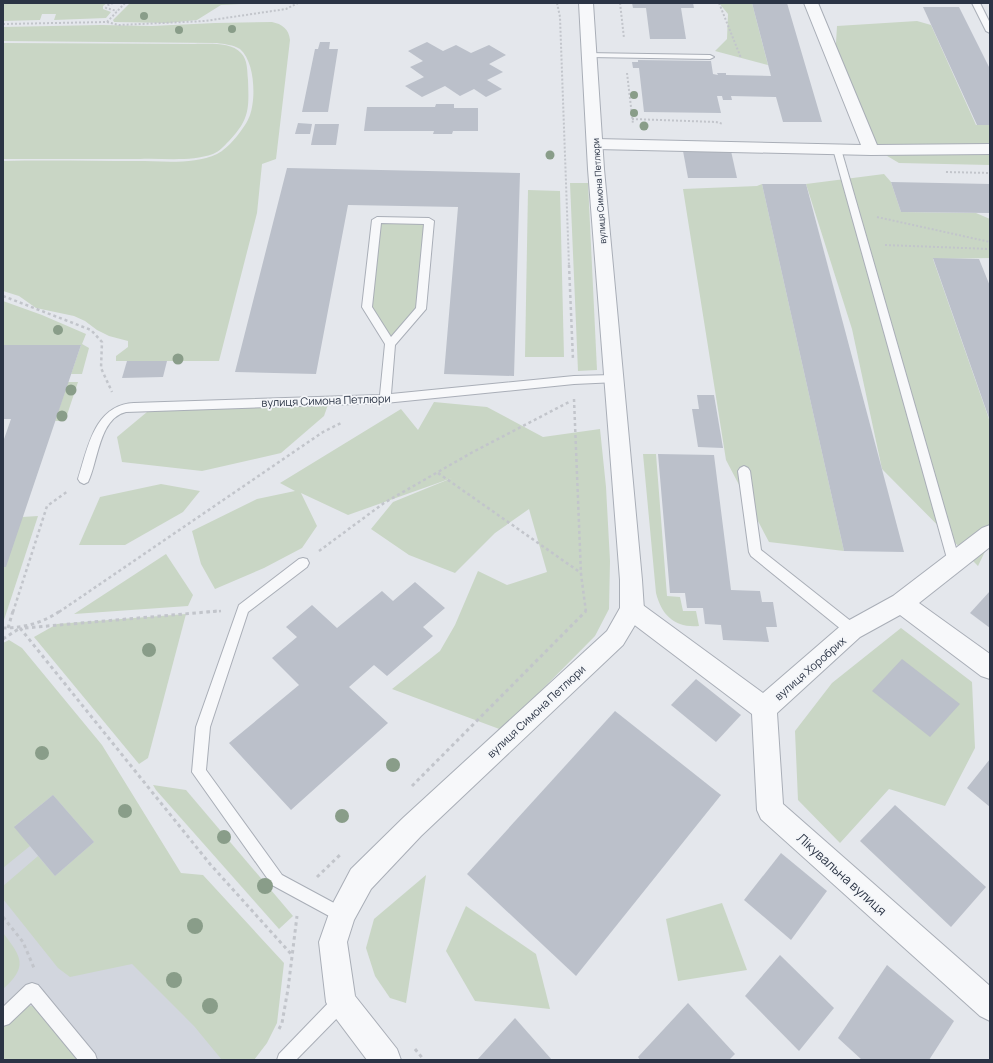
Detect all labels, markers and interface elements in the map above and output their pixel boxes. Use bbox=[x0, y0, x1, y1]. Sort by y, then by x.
street label: вулиця Симона Петлюри bbox=[589, 138, 609, 244]
street label: вулиця Симона Петлюри bbox=[261, 390, 391, 410]
street label: вулиця Хоробрих bbox=[771, 633, 849, 703]
street label: вулиця Симона Петлюри bbox=[484, 661, 588, 761]
street label: Лікувальна вулиця bbox=[793, 829, 891, 919]

